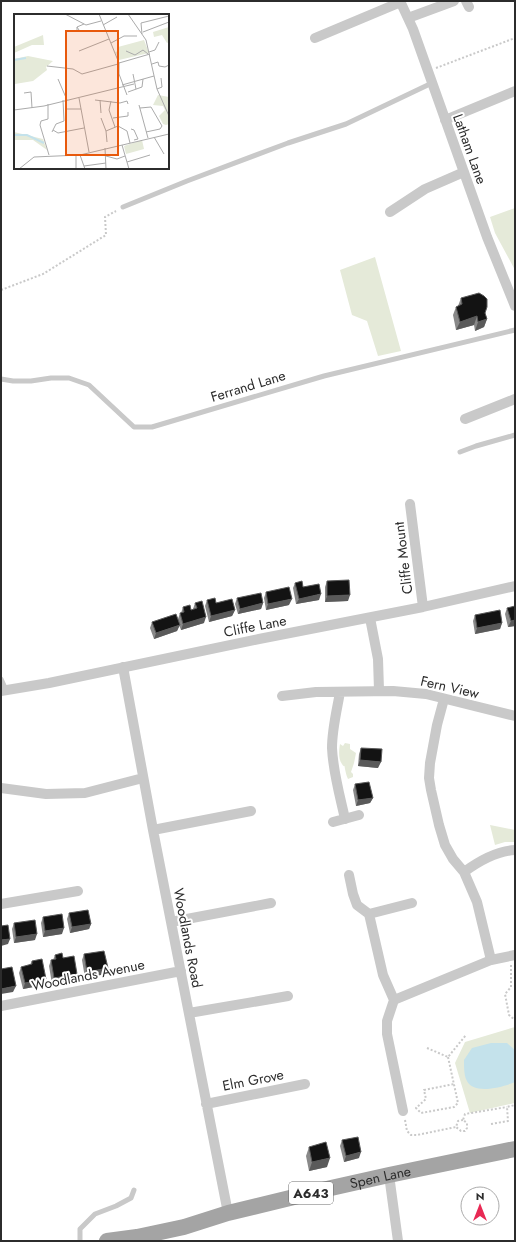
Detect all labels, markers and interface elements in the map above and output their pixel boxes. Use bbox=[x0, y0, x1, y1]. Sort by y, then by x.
inset map bbox=[14, 14, 169, 169]
street label: Latham Lane bbox=[448, 111, 492, 187]
street label: Ferrand Lane bbox=[208, 365, 288, 407]
street label: Cliffe Mount bbox=[389, 520, 417, 595]
street label: Cliffe Lane bbox=[222, 610, 288, 642]
street label: Fern View bbox=[419, 671, 482, 704]
street label: Woodlands Road bbox=[169, 886, 207, 990]
street label: Woodlands Avenue bbox=[30, 954, 146, 996]
street label: Elm Grove bbox=[221, 1064, 285, 1096]
street label: Spen Lane bbox=[348, 1161, 413, 1193]
road number: A643 bbox=[289, 1182, 333, 1204]
north arrow bbox=[460, 1186, 500, 1226]
text: N bbox=[476, 1188, 484, 1204]

